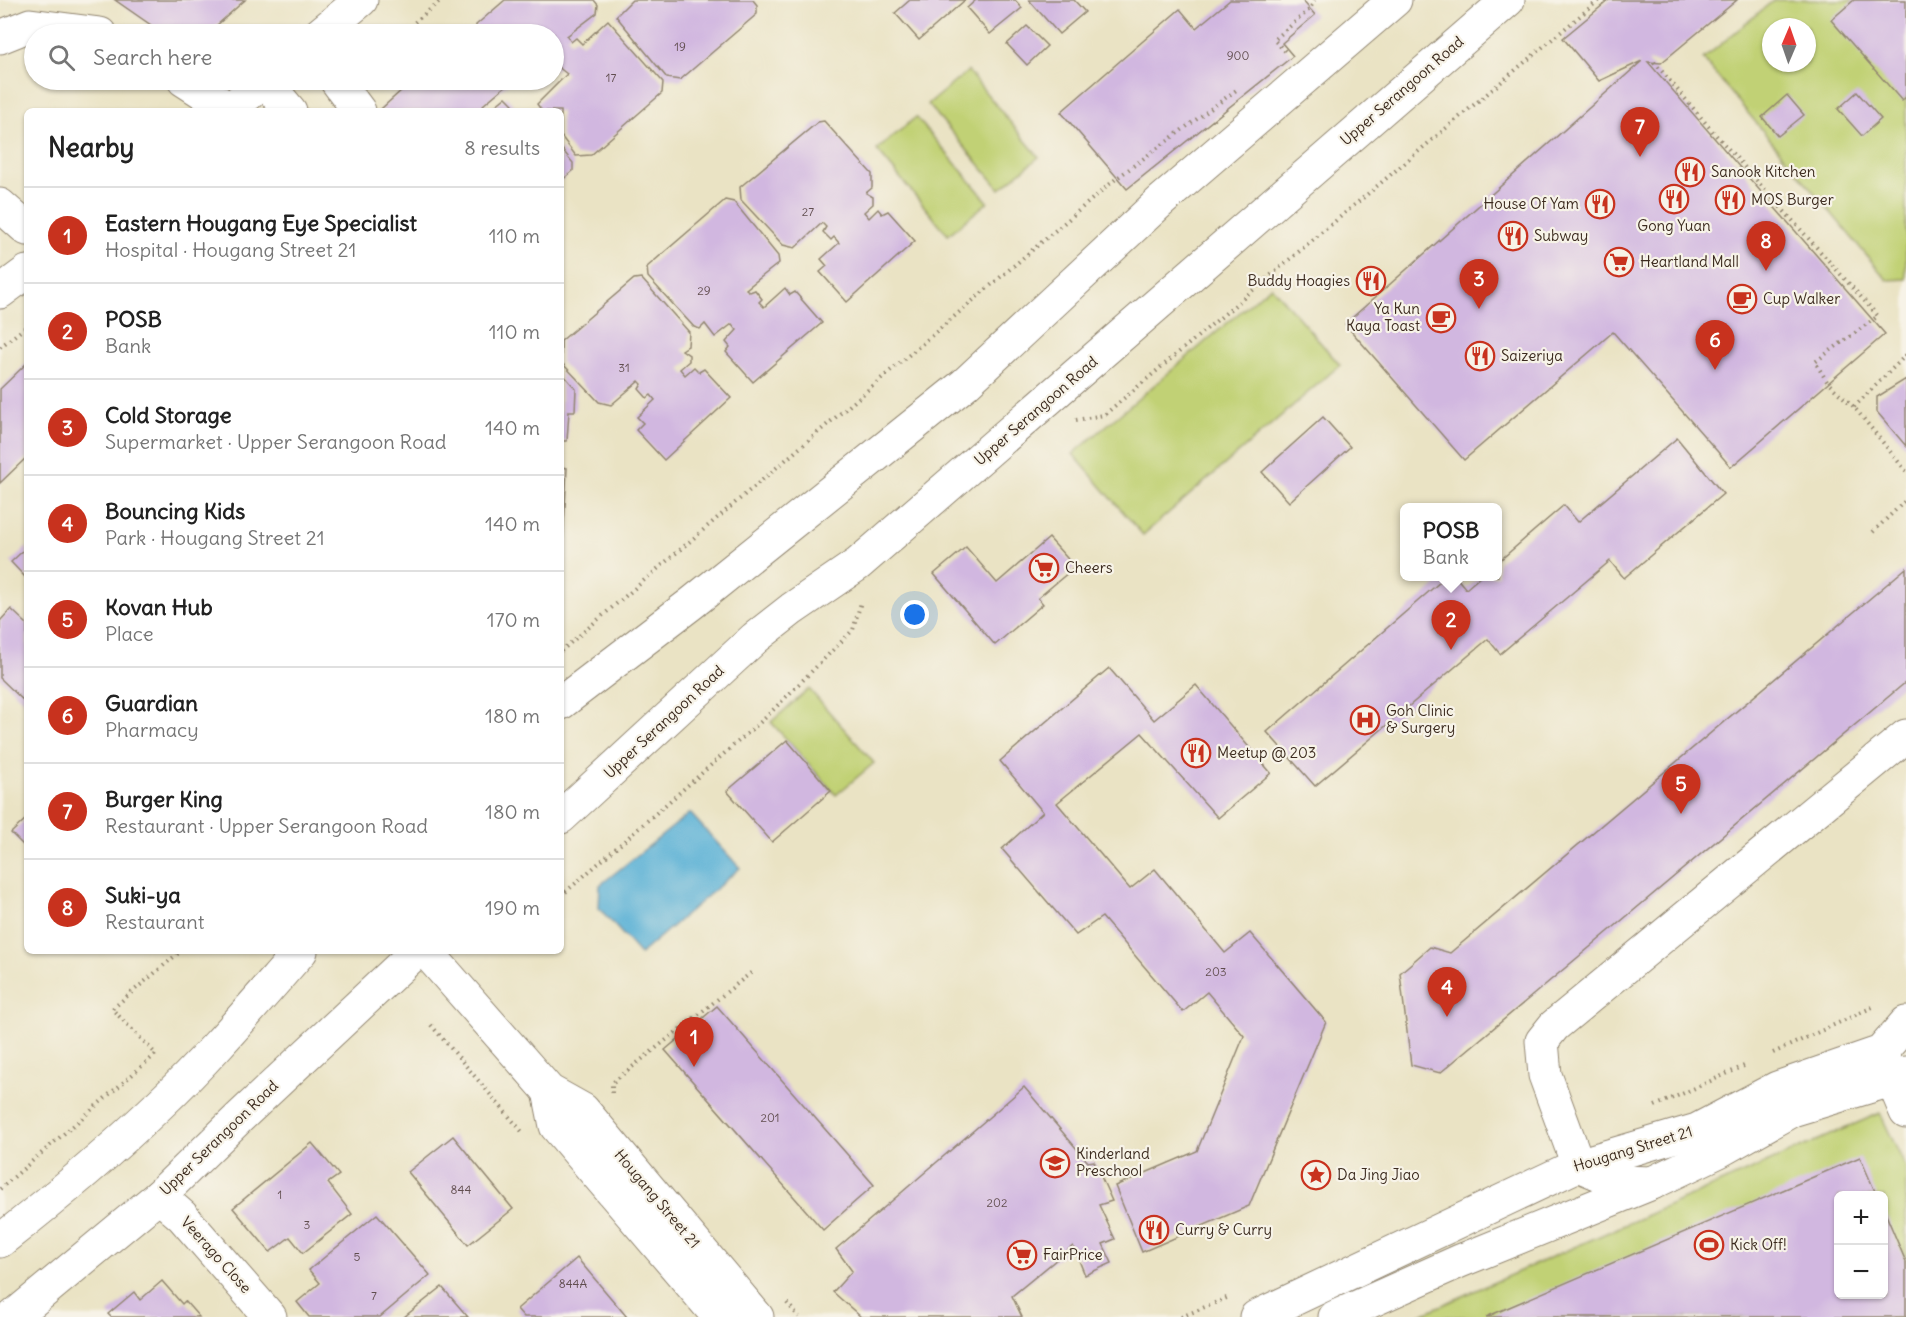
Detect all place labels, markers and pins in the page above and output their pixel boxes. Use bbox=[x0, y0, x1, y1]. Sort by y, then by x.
pin: 7 bbox=[1620, 108, 1660, 157]
restaurant icon: Sanook Kitchen bbox=[1674, 156, 1706, 188]
place label: Sanook Kitchen bbox=[1711, 162, 1816, 181]
restaurant icon: Gong Yuan bbox=[1658, 183, 1690, 215]
restaurant icon: MOS Burger bbox=[1714, 184, 1746, 216]
restaurant icon: House Of Yam bbox=[1584, 188, 1616, 220]
place label: MOS Burger bbox=[1751, 190, 1834, 209]
place label: House Of Yam bbox=[1483, 194, 1579, 213]
place label: Gong Yuan bbox=[1637, 216, 1711, 235]
restaurant icon: Subway bbox=[1497, 220, 1529, 252]
pin: 8 bbox=[1746, 222, 1786, 271]
place label: Subway bbox=[1534, 226, 1588, 245]
supermarket icon: Heartland Mall bbox=[1603, 246, 1635, 278]
place label: Heartland Mall bbox=[1640, 252, 1739, 271]
pin: 3 bbox=[1460, 260, 1498, 309]
restaurant icon: Buddy Hoagies bbox=[1355, 265, 1387, 297]
place label: Buddy Hoagies bbox=[1247, 271, 1350, 290]
cafe icon: Cup Walker bbox=[1726, 283, 1758, 315]
place label: Cup Walker bbox=[1763, 289, 1840, 308]
place label: Ya Kun Kaya Toast bbox=[1346, 299, 1420, 335]
cafe icon: Ya Kun Kaya Toast bbox=[1425, 302, 1457, 334]
pin: 6 bbox=[1696, 320, 1734, 370]
restaurant icon: Saizeriya bbox=[1464, 340, 1496, 372]
place label: Saizeriya bbox=[1501, 346, 1563, 365]
supermarket icon: Cheers bbox=[1028, 552, 1060, 584]
place label: Cheers bbox=[1065, 558, 1113, 577]
pin: 2 bbox=[1432, 600, 1470, 650]
place label: Goh Clinic & Surgery bbox=[1386, 701, 1455, 737]
hospital icon: Goh Clinic & Surgery bbox=[1349, 704, 1381, 736]
restaurant icon: Meetup @ 203 bbox=[1180, 737, 1212, 769]
place label: Meetup @ 203 bbox=[1217, 743, 1316, 762]
pin: 5 bbox=[1662, 764, 1700, 814]
pin: 4 bbox=[1428, 968, 1466, 1017]
pin: 1 bbox=[674, 1018, 714, 1067]
place label: Kinderland Preschool bbox=[1076, 1144, 1150, 1180]
school or university icon: Kinderland Preschool bbox=[1039, 1147, 1071, 1179]
place icon: Da Jing Jiao bbox=[1300, 1159, 1332, 1191]
place label: Da Jing Jiao bbox=[1337, 1165, 1420, 1184]
restaurant icon: Curry & Curry bbox=[1138, 1214, 1170, 1246]
place label: Curry & Curry bbox=[1175, 1220, 1272, 1239]
sports icon: Kick Off! bbox=[1693, 1229, 1725, 1261]
place label: Kick Off! bbox=[1730, 1235, 1787, 1254]
supermarket icon: FairPrice bbox=[1006, 1239, 1038, 1271]
place label: FairPrice bbox=[1043, 1245, 1103, 1264]

